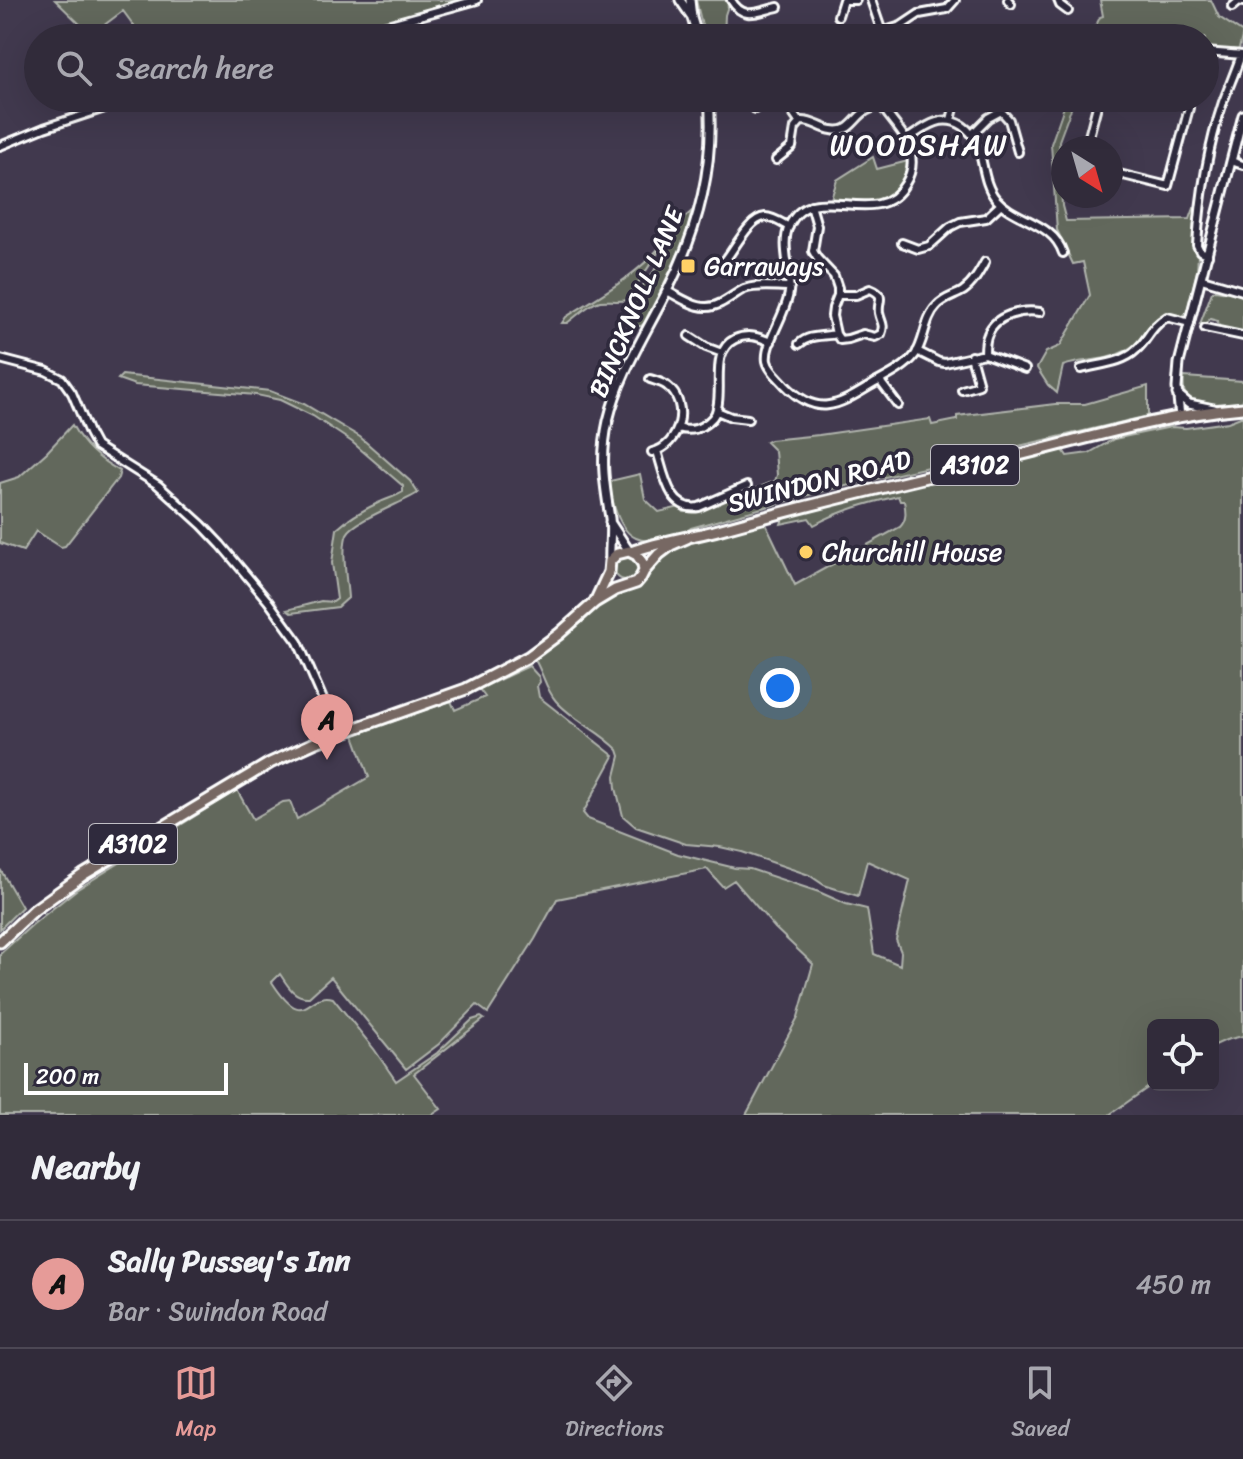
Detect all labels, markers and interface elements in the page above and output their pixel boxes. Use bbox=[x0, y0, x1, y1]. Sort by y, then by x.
search box bbox=[24, 24, 1219, 112]
text: Search here bbox=[116, 41, 274, 95]
icon: search bbox=[52, 46, 96, 90]
district label: WOODSHAW bbox=[830, 118, 1008, 172]
north arrow bbox=[1051, 136, 1123, 208]
street label: BINCKNOLL LANE bbox=[575, 198, 698, 405]
place label: Garraways bbox=[704, 243, 824, 289]
marker: Garraways bbox=[679, 257, 697, 275]
street label: SWINDON ROAD bbox=[722, 436, 916, 526]
road number: A3102 bbox=[931, 445, 1019, 485]
place label: Churchill House bbox=[822, 529, 1002, 575]
marker: Churchill House bbox=[797, 543, 815, 561]
your location bbox=[760, 668, 800, 708]
pin: A bbox=[301, 694, 353, 760]
road number: A3102 bbox=[89, 824, 177, 864]
map controls bbox=[1147, 1019, 1219, 1091]
button: locate bbox=[1147, 1019, 1219, 1091]
text: 200 m bbox=[36, 1057, 99, 1096]
scale bar bbox=[24, 1059, 228, 1095]
text: Nearby bbox=[32, 1137, 140, 1197]
text: Sally Pussey's Inn bbox=[108, 1234, 350, 1288]
text: A bbox=[49, 1261, 67, 1307]
text: 450 m bbox=[1136, 1261, 1211, 1307]
text: Bar · Swindon Road bbox=[108, 1288, 327, 1334]
tab: Map bbox=[174, 1361, 218, 1448]
tab: Directions bbox=[565, 1361, 664, 1448]
tab: Saved bbox=[1011, 1361, 1069, 1448]

